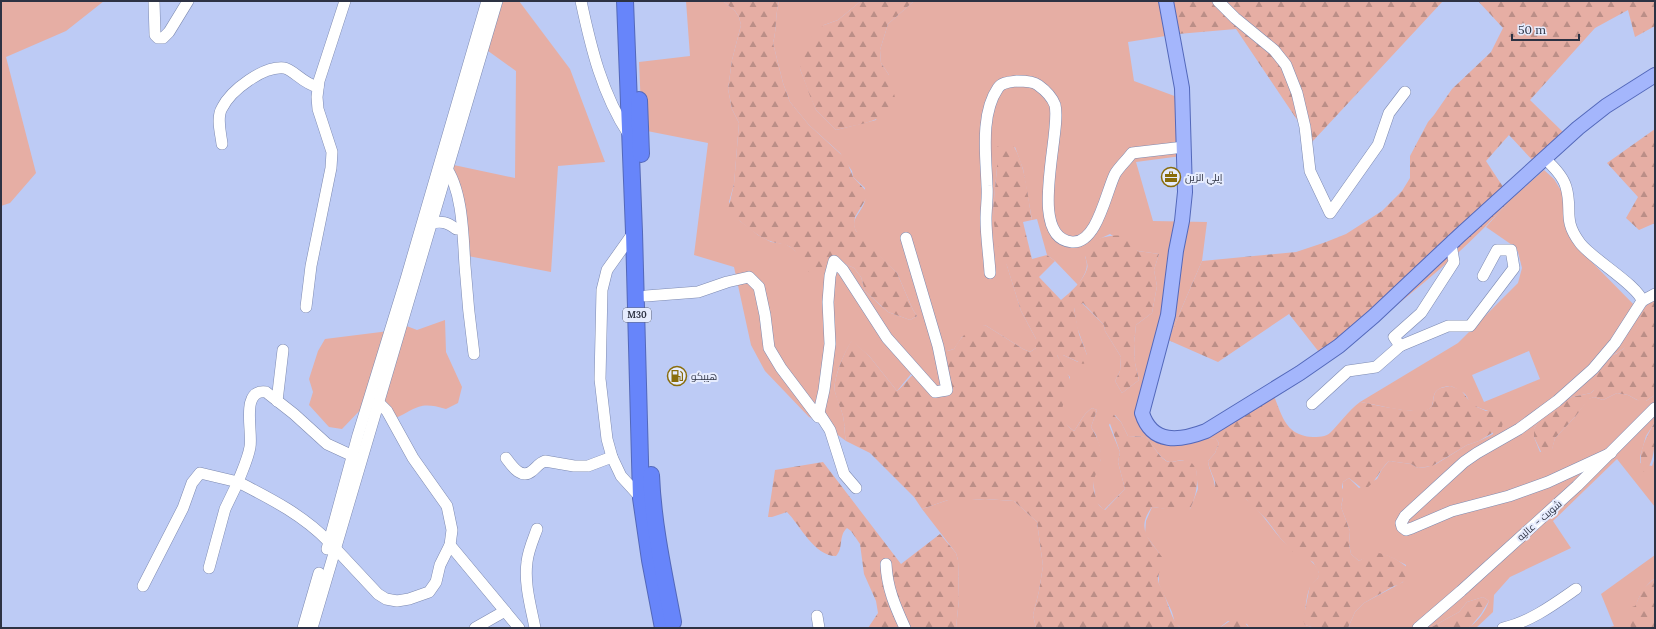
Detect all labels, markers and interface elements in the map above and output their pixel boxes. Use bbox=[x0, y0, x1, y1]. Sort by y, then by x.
scale bar bbox=[1512, 16, 1579, 42]
text: 50 m bbox=[1518, 22, 1546, 37]
office icon: إيلي الزين bbox=[1160, 166, 1182, 188]
place label: إيلي الزين bbox=[1185, 171, 1223, 185]
road number: M30 bbox=[623, 308, 651, 322]
fuel station icon: هيبكو bbox=[666, 365, 688, 387]
place label: هيبكو bbox=[691, 370, 717, 383]
street label: شويت - عاليه bbox=[1514, 497, 1564, 543]

